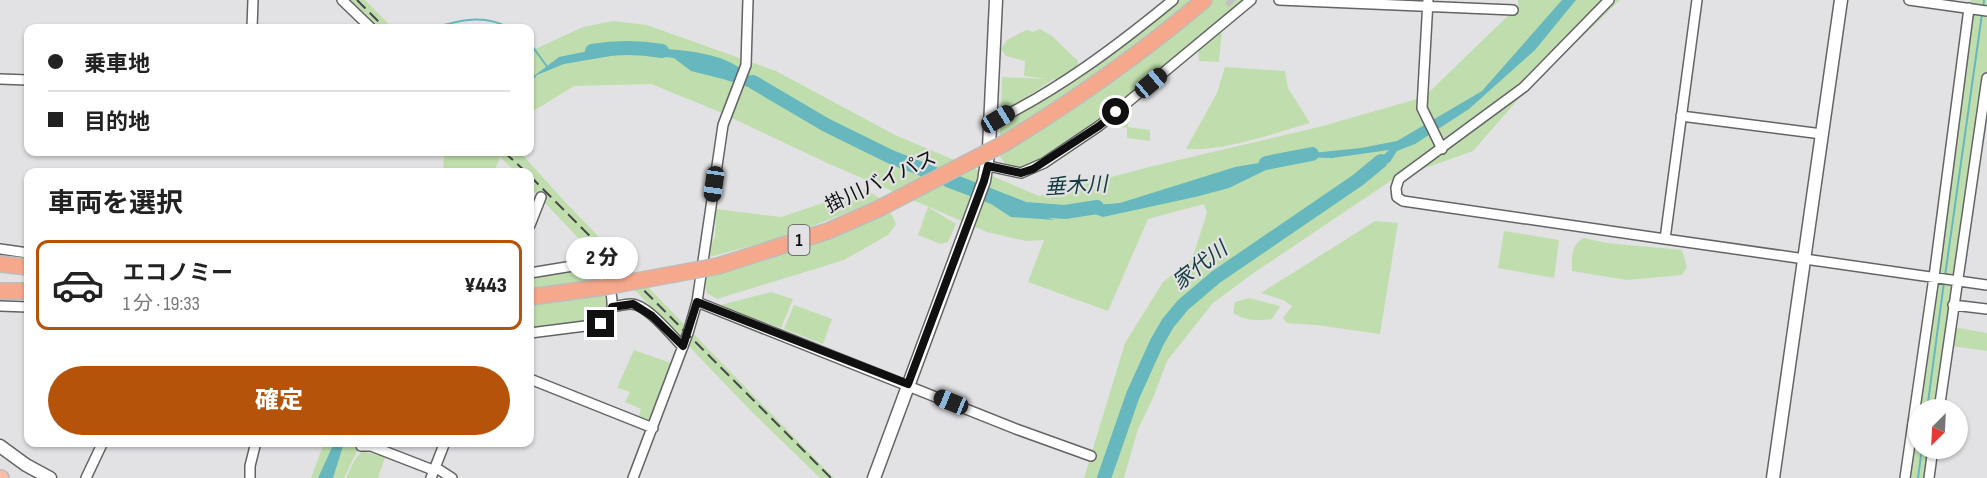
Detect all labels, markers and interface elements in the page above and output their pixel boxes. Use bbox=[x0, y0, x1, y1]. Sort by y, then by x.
text: 乗車地 bbox=[84, 51, 150, 78]
car bbox=[1131, 65, 1171, 101]
route start bbox=[1102, 98, 1129, 125]
car bbox=[978, 102, 1018, 136]
text: 目的地 bbox=[84, 109, 150, 136]
street label: 掛川バイパス bbox=[822, 146, 940, 218]
car bbox=[703, 165, 725, 203]
water label: 垂木川 bbox=[1044, 172, 1110, 200]
text: 車両を選択 bbox=[48, 188, 183, 220]
road number: 1 bbox=[788, 225, 810, 255]
water label: 家代川 bbox=[1167, 236, 1234, 295]
callout: 2 分 bbox=[565, 237, 637, 279]
text: 2 分 bbox=[586, 246, 618, 270]
icon: car bbox=[51, 258, 105, 312]
text: エコノミー bbox=[123, 260, 233, 287]
text: ¥443 bbox=[464, 272, 507, 299]
text: 1 分 · 19:33 bbox=[123, 292, 200, 316]
route end bbox=[587, 310, 614, 337]
button: 確定 bbox=[48, 366, 510, 435]
car bbox=[931, 387, 971, 417]
north arrow bbox=[1908, 399, 1968, 459]
map controls bbox=[1908, 399, 1968, 459]

